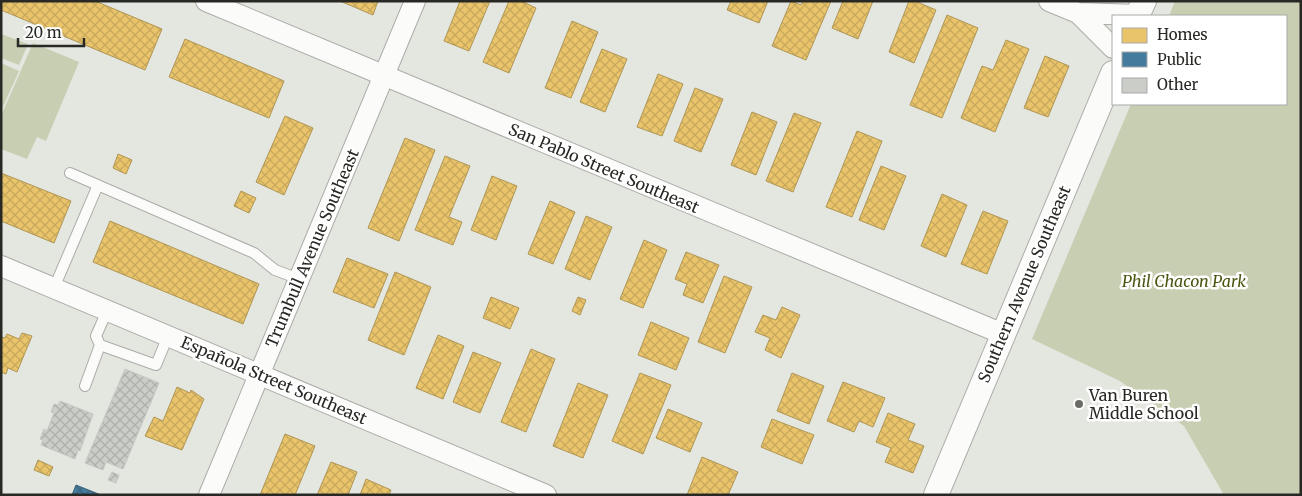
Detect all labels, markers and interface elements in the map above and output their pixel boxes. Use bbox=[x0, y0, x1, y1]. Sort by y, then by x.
scale bar bbox=[18, 15, 84, 47]
legend bbox=[1112, 15, 1287, 105]
text: 20 m bbox=[25, 23, 62, 42]
text: Homes bbox=[1157, 25, 1208, 44]
text: Public bbox=[1157, 50, 1202, 69]
text: Other bbox=[1157, 75, 1199, 94]
street label: San Pablo Street Southeast bbox=[506, 119, 703, 218]
street label: Trumbull Avenue Southeast bbox=[261, 145, 363, 350]
street label: Southern Avenue Southeast bbox=[973, 182, 1075, 386]
park label: Phil Chacon Park bbox=[1122, 271, 1246, 291]
street label: Española Street Southeast bbox=[178, 332, 371, 429]
place label: Van Buren Middle School bbox=[1088, 385, 1199, 423]
marker: Van Buren Middle School bbox=[1073, 398, 1085, 410]

